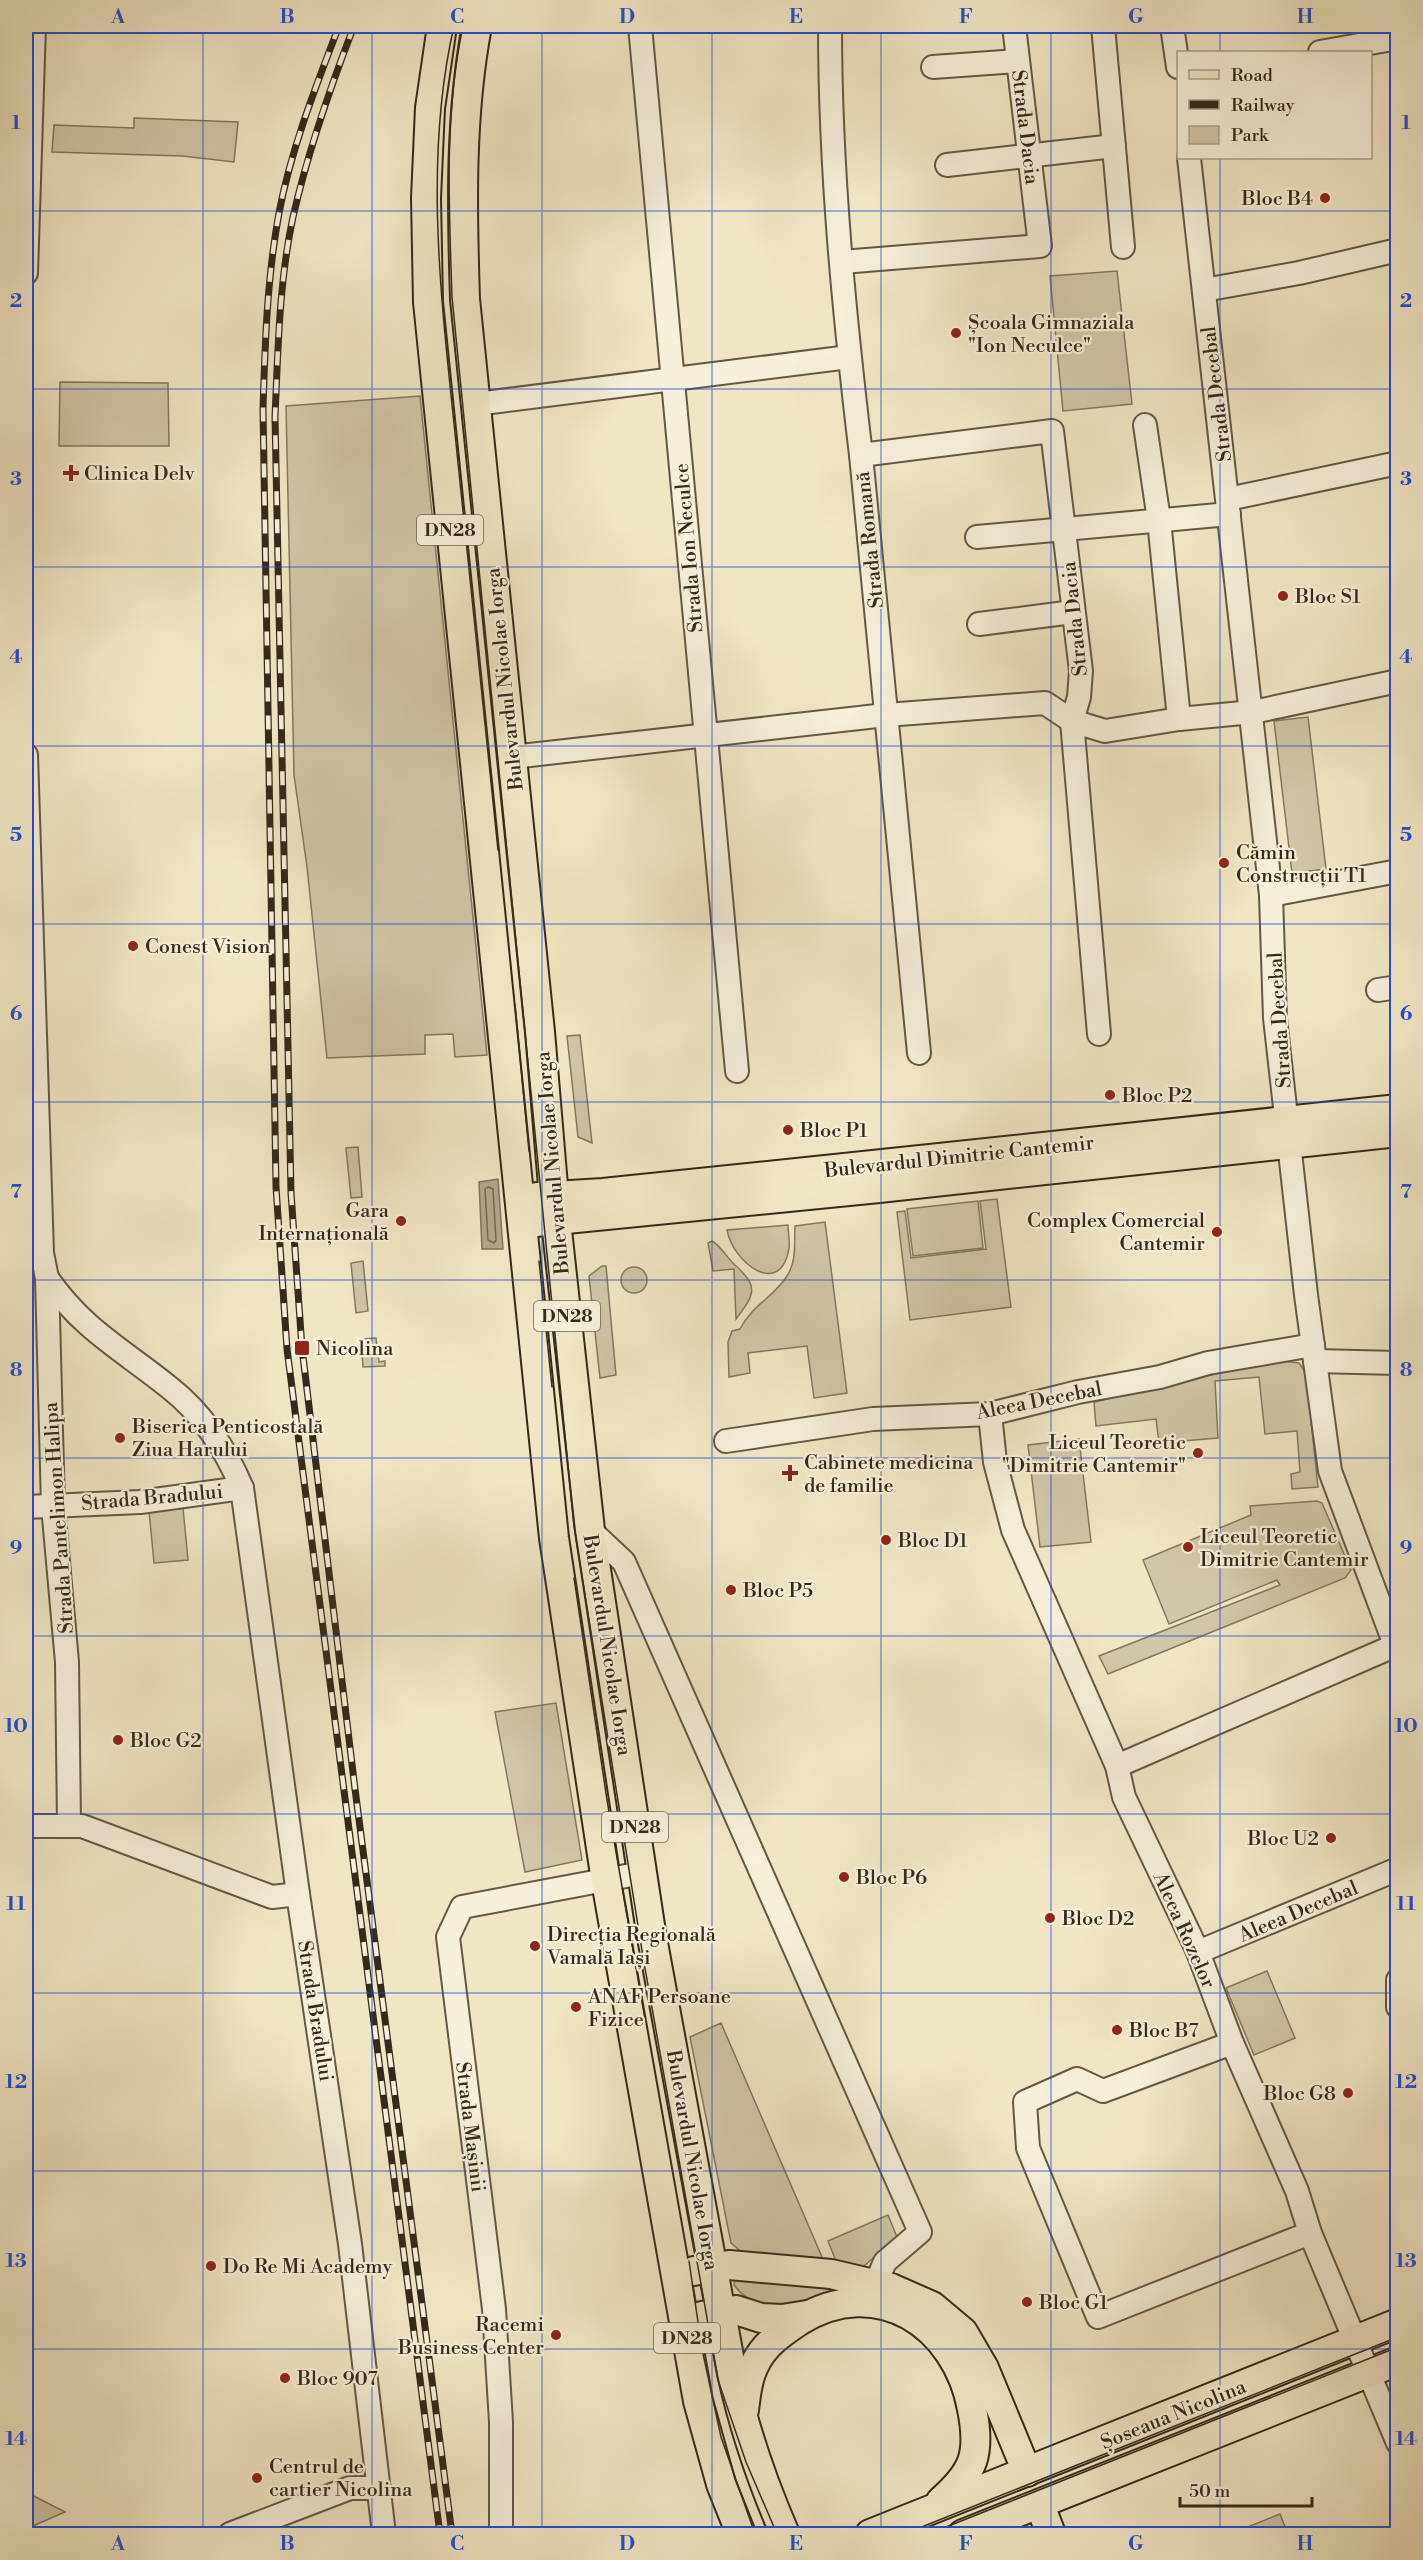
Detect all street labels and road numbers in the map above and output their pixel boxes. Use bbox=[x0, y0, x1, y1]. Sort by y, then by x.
street label: Strada Dacia bbox=[1005, 68, 1044, 187]
street label: Strada Decebal bbox=[1197, 325, 1238, 463]
street label: Strada Ion Neculce bbox=[670, 462, 709, 634]
street label: Strada Romană bbox=[851, 469, 890, 609]
road number: DN28 bbox=[417, 515, 483, 545]
street label: Strada Dacia bbox=[1057, 559, 1094, 677]
street label: Bulevardul Nicolae Iorga bbox=[481, 566, 530, 792]
street label: Strada Decebal bbox=[1263, 951, 1298, 1089]
street label: Bulevardul Nicolae Iorga bbox=[531, 1050, 576, 1276]
street label: Bulevardul Dimitrie Cantemir bbox=[822, 1131, 1096, 1184]
road number: DN28 bbox=[534, 1301, 600, 1331]
street label: Aleea Decebal bbox=[973, 1377, 1104, 1426]
street label: Strada Pantelimon Halipa bbox=[39, 1400, 80, 1635]
street label: Strada Bradului bbox=[80, 1480, 224, 1517]
street label: Bulevardul Nicolae Iorga bbox=[577, 1532, 636, 1758]
road number: DN28 bbox=[602, 1812, 668, 1842]
street label: Aleea Rozelor bbox=[1146, 1868, 1221, 1993]
street label: Aleea Decebal bbox=[1234, 1876, 1362, 1949]
street label: Strada Bradului bbox=[291, 1939, 338, 2084]
street label: Bulevardul Nicolae Iorga bbox=[660, 2047, 723, 2273]
street label: Strada Mașinii bbox=[449, 2061, 490, 2194]
road number: DN28 bbox=[654, 2323, 720, 2353]
street label: Șoseaua Nicolina bbox=[1097, 2374, 1251, 2456]

